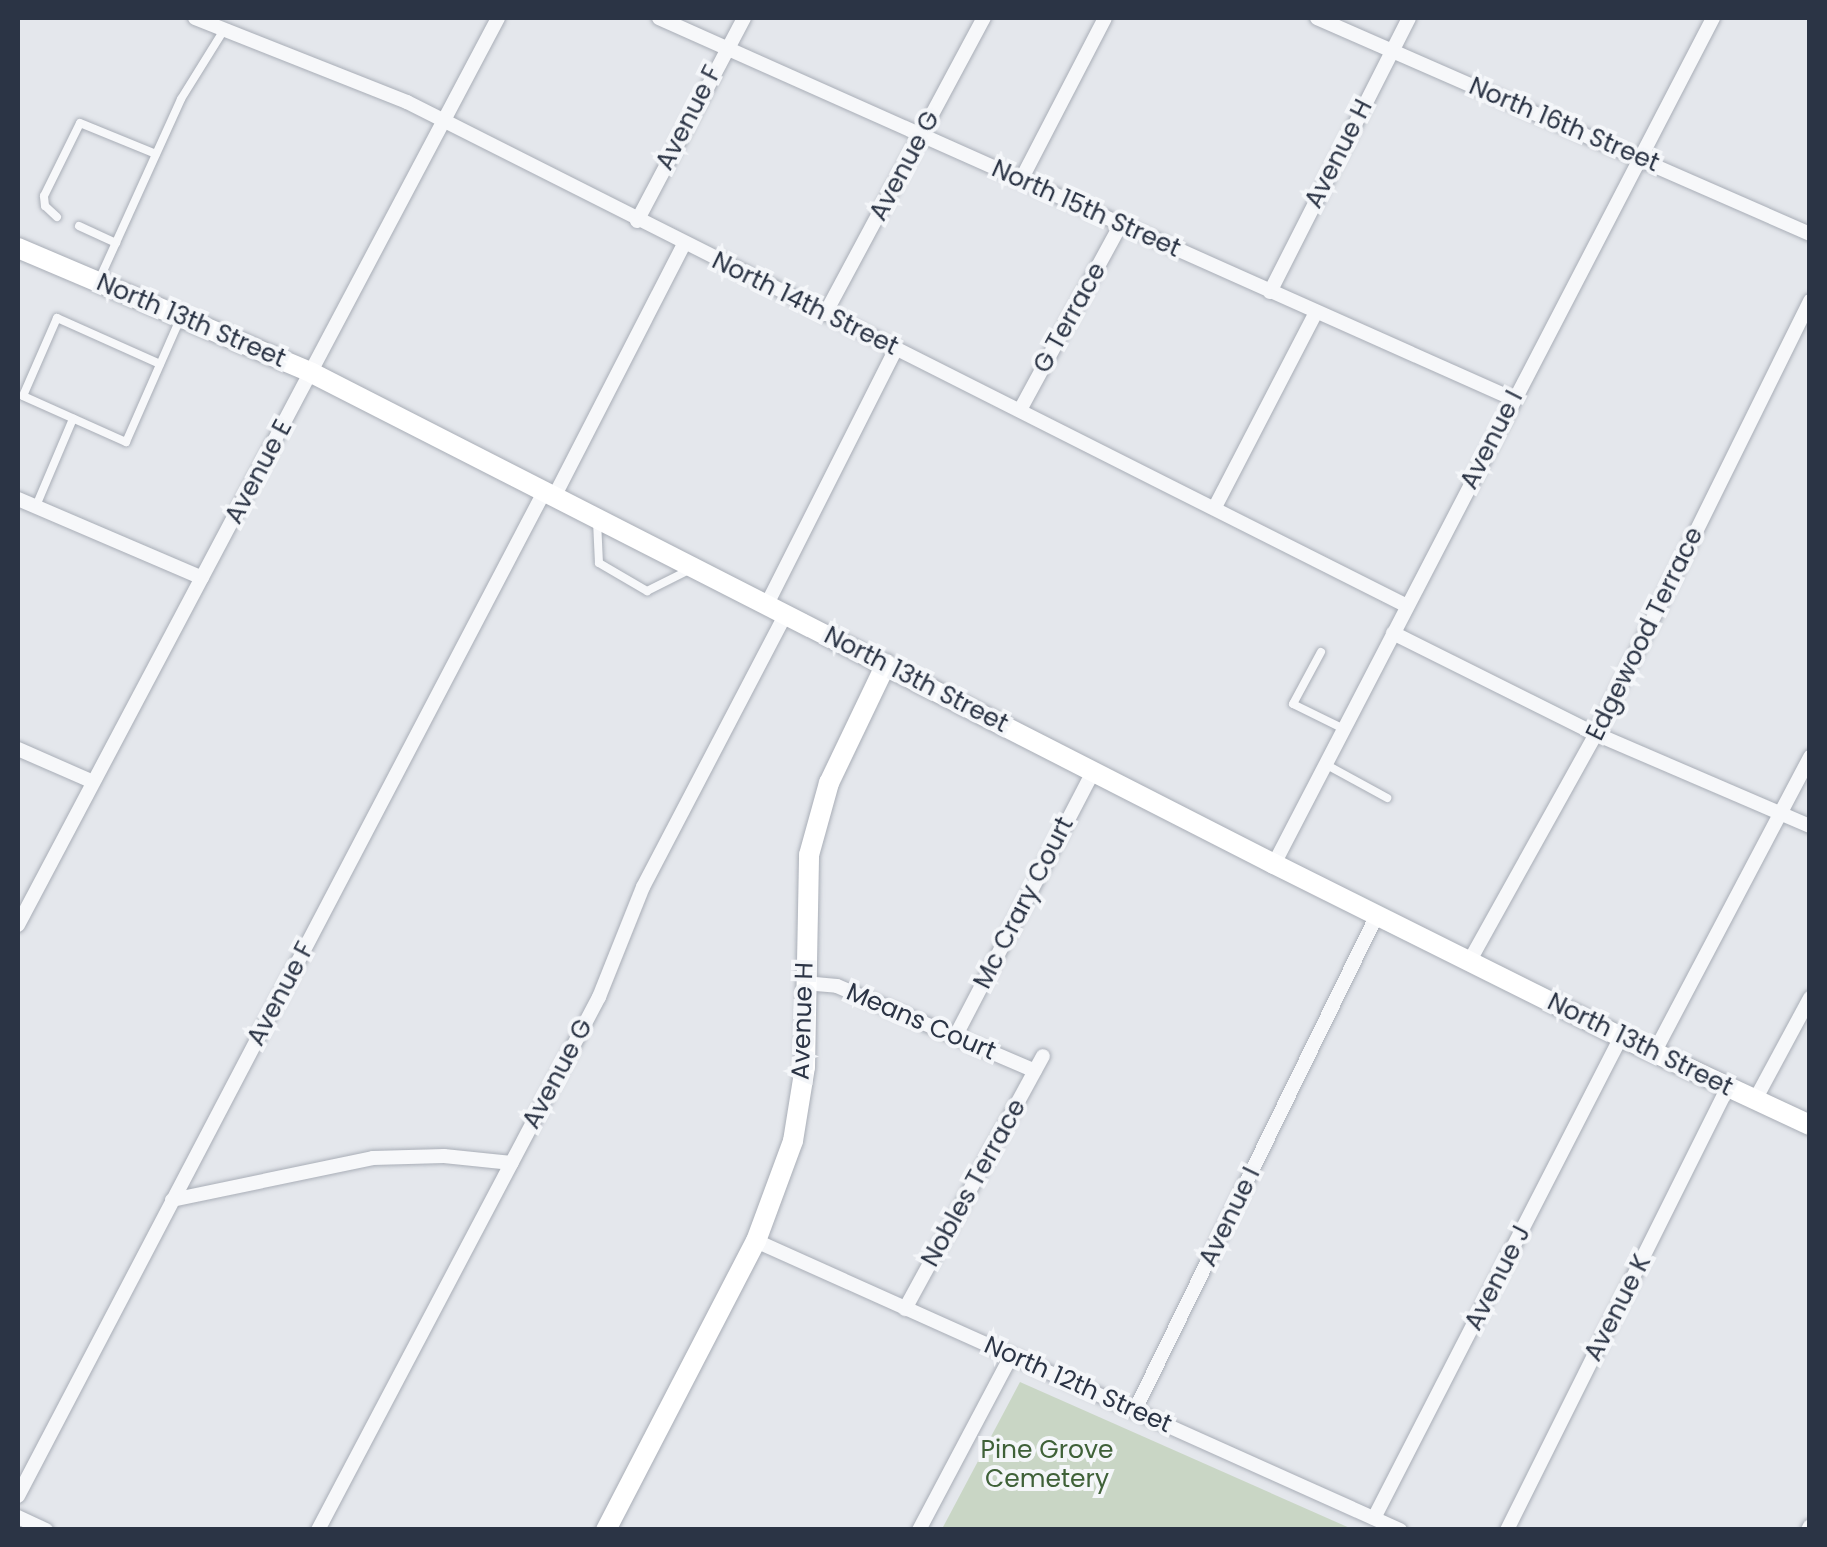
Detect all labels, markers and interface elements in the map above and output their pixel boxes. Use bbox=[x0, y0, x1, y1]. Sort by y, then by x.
street label: Avenue F bbox=[650, 61, 728, 175]
street label: North 16th Street bbox=[1464, 71, 1664, 179]
street label: Avenue H bbox=[1299, 95, 1379, 213]
street label: Avenue G bbox=[864, 106, 946, 226]
street label: North 15th Street bbox=[987, 154, 1185, 264]
street label: North 14th Street bbox=[707, 246, 903, 362]
street label: G Terrace bbox=[1027, 258, 1113, 378]
street label: North 13th Street bbox=[92, 268, 290, 374]
street label: Avenue I bbox=[1454, 386, 1530, 494]
street label: Avenue E bbox=[219, 415, 299, 529]
street label: Edgewood Terrace bbox=[1580, 523, 1710, 745]
street label: North 13th Street bbox=[819, 621, 1013, 739]
street label: Mc Crary Court bbox=[968, 812, 1080, 994]
street label: Avenue F bbox=[241, 937, 321, 1051]
street label: Avenue H bbox=[786, 962, 820, 1080]
street label: Means Court bbox=[842, 977, 1000, 1067]
street label: North 13th Street bbox=[1542, 987, 1738, 1103]
street label: Avenue G bbox=[517, 1014, 599, 1134]
street label: Nobles Terrace bbox=[916, 1094, 1032, 1272]
street label: Avenue I bbox=[1193, 1162, 1267, 1272]
street label: Avenue J bbox=[1459, 1220, 1537, 1336]
street label: Avenue K bbox=[1578, 1250, 1658, 1366]
street label: North 12th Street bbox=[980, 1330, 1176, 1440]
park label: Pine Grove Cemetery bbox=[980, 1436, 1114, 1495]

